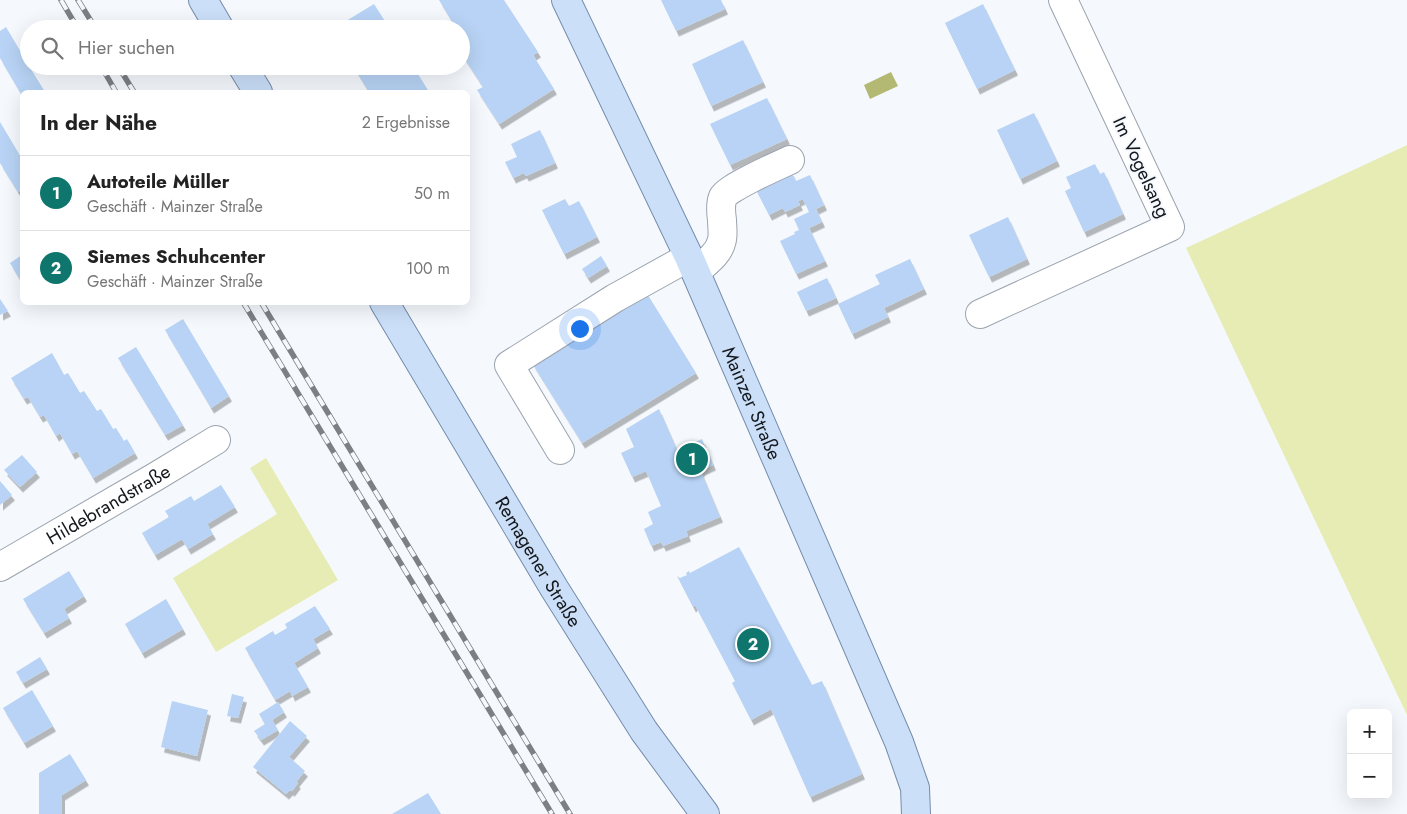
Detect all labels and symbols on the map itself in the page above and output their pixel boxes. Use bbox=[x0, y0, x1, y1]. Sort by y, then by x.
street label: Im Vogelsang bbox=[1106, 112, 1177, 222]
your location bbox=[567, 316, 593, 342]
street label: Mainzer Straße bbox=[715, 342, 788, 464]
pin: 1 bbox=[676, 440, 708, 478]
street label: Hildebrandstraße bbox=[41, 458, 176, 551]
street label: Remagener Straße bbox=[488, 491, 588, 632]
pin: 2 bbox=[737, 625, 769, 663]

